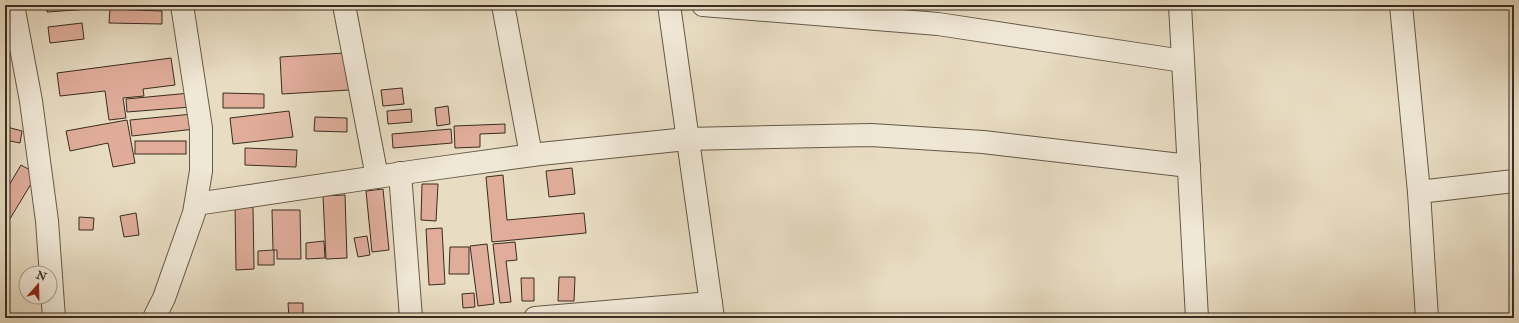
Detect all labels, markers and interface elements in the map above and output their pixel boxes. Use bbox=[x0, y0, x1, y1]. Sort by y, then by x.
north arrow bbox=[18, 265, 58, 305]
text: N bbox=[33, 268, 49, 284]

